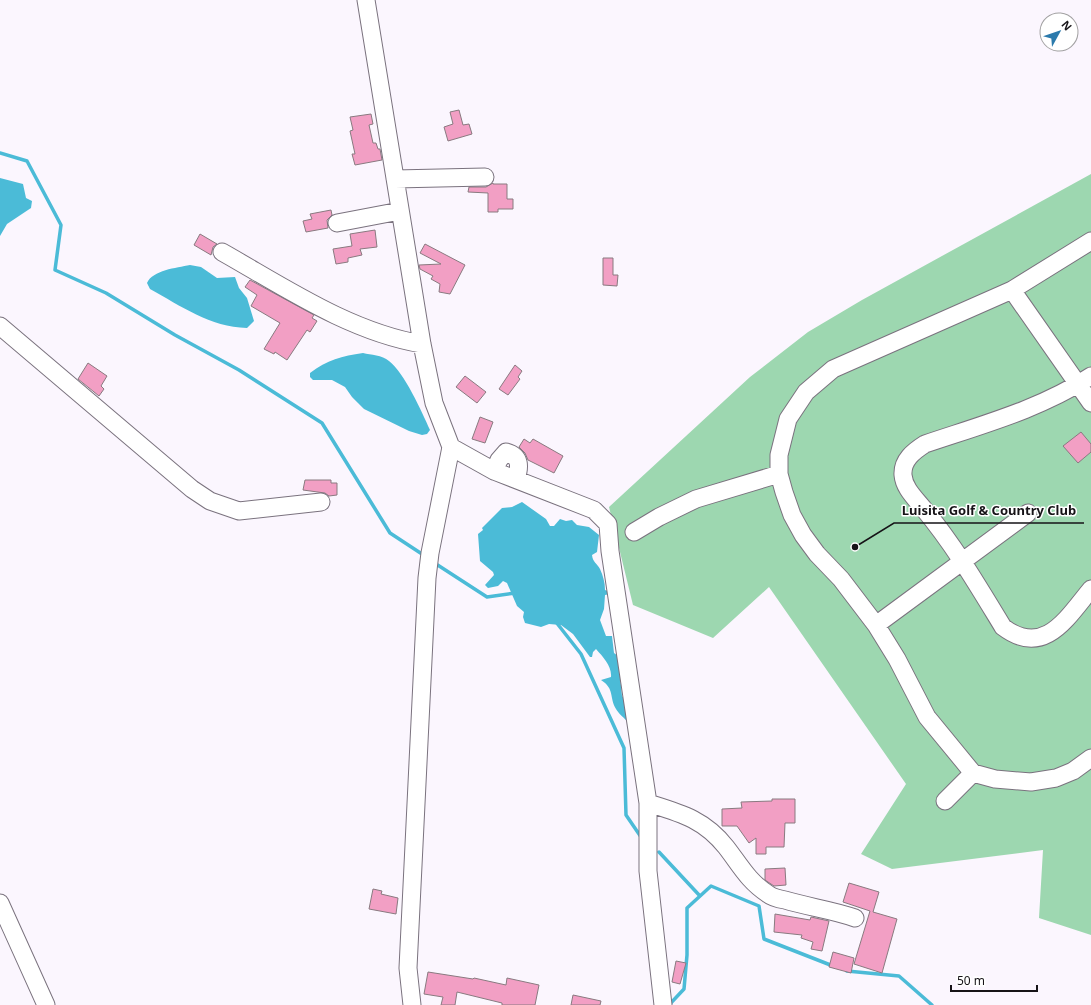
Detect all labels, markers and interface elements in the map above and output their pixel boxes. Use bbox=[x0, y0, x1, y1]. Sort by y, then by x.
north arrow bbox=[1039, 12, 1079, 52]
text: N bbox=[1058, 17, 1076, 34]
callout: Luisita Golf & Country Club bbox=[894, 498, 1084, 523]
text: Luisita Golf & Country Club bbox=[902, 501, 1076, 519]
scale bar bbox=[951, 967, 1037, 993]
text: 50 m bbox=[957, 972, 985, 989]

